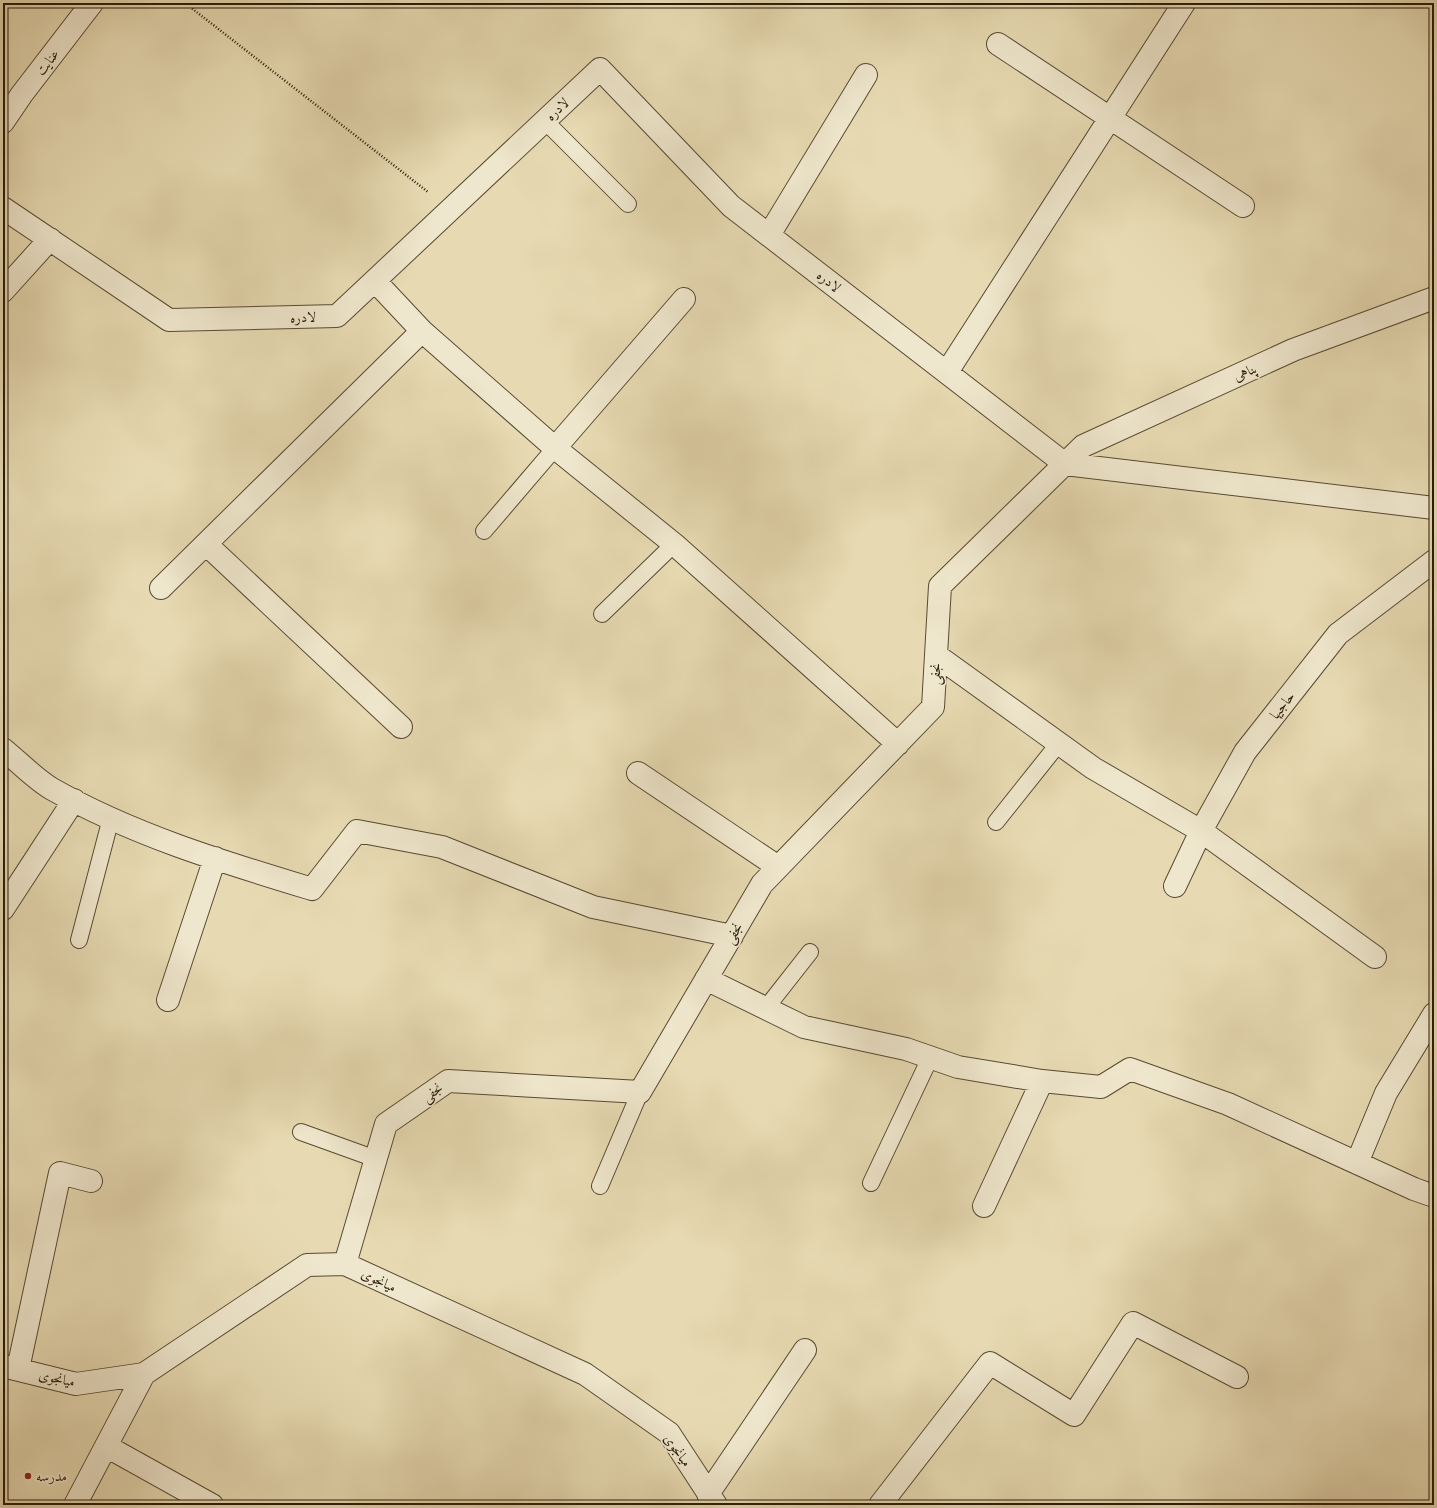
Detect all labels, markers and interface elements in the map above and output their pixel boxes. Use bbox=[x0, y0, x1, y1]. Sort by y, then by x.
street label: عنایت bbox=[32, 46, 64, 79]
street label: لادره bbox=[542, 94, 573, 125]
street label: لادره bbox=[813, 267, 844, 297]
street label: لادره bbox=[290, 309, 316, 327]
street label: پناهی bbox=[1231, 360, 1261, 387]
street label: نجفی bbox=[926, 663, 947, 686]
street label: حاجیها bbox=[1266, 688, 1299, 723]
street label: نجفی bbox=[721, 920, 748, 948]
street label: نجفی bbox=[419, 1079, 447, 1107]
street label: میانجوی bbox=[358, 1265, 399, 1297]
street label: میانجوی bbox=[37, 1366, 77, 1392]
street label: میانجوی bbox=[659, 1430, 695, 1471]
place label: مدرسه bbox=[36, 1468, 67, 1486]
marker: مدرسه bbox=[23, 1471, 33, 1481]

